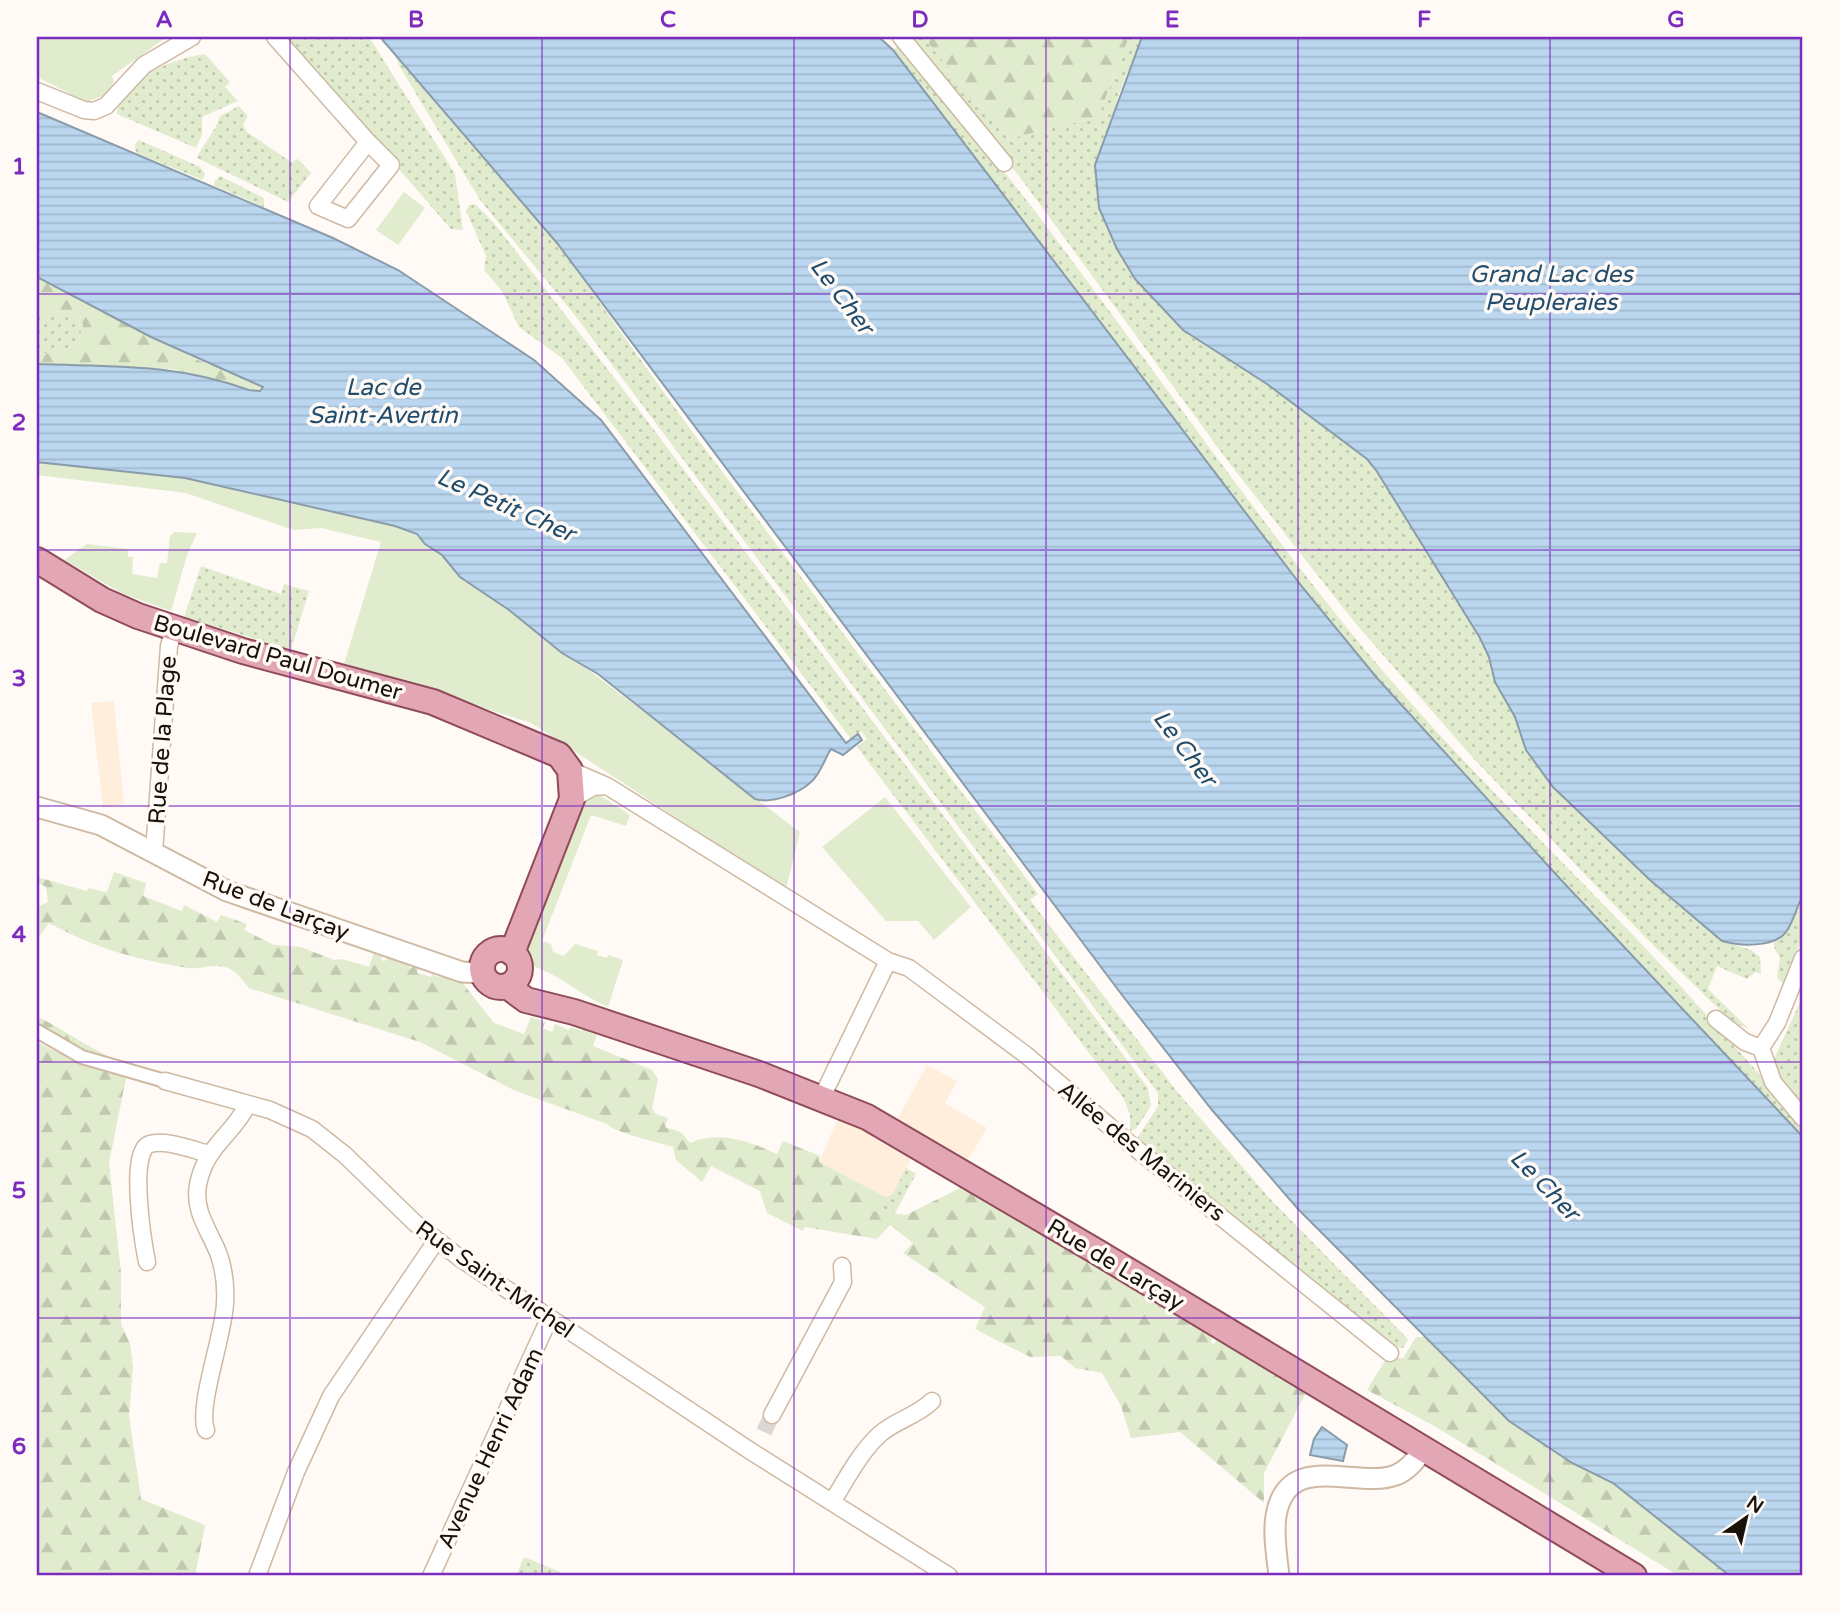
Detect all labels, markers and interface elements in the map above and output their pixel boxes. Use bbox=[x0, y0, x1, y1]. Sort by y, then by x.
text: A bbox=[155, 6, 173, 34]
text: B bbox=[408, 6, 424, 34]
text: C bbox=[660, 6, 676, 34]
text: D bbox=[911, 6, 929, 34]
text: E bbox=[1165, 6, 1179, 34]
text: F bbox=[1417, 6, 1431, 34]
text: G bbox=[1667, 6, 1685, 34]
text: 1 bbox=[12, 153, 26, 181]
water label: Le Cher bbox=[804, 253, 881, 342]
water label: Grand Lac des Peupleraies bbox=[1469, 260, 1634, 317]
water label: Lac de Saint-Avertin bbox=[308, 373, 459, 430]
text: 2 bbox=[12, 409, 26, 437]
water label: Le Petit Cher bbox=[432, 462, 582, 550]
street label: Boulevard Paul Doumer bbox=[150, 609, 406, 707]
street label: Rue de la Plage bbox=[143, 655, 183, 825]
text: 3 bbox=[12, 665, 26, 693]
water label: Le Cher bbox=[1147, 705, 1224, 794]
street label: Rue de Larçay bbox=[198, 865, 353, 947]
text: 4 bbox=[12, 921, 27, 949]
street label: Allée des Mariniers bbox=[1052, 1076, 1231, 1228]
water label: Le Cher bbox=[1504, 1144, 1587, 1229]
text: 5 bbox=[12, 1177, 26, 1205]
street label: Rue de Larçay bbox=[1042, 1213, 1189, 1317]
street label: Rue Saint-Michel bbox=[410, 1215, 579, 1345]
street label: Avenue Henri Adam bbox=[432, 1344, 550, 1553]
text: 6 bbox=[12, 1433, 26, 1461]
north arrow bbox=[1710, 1484, 1780, 1554]
text: N bbox=[1742, 1491, 1767, 1518]

